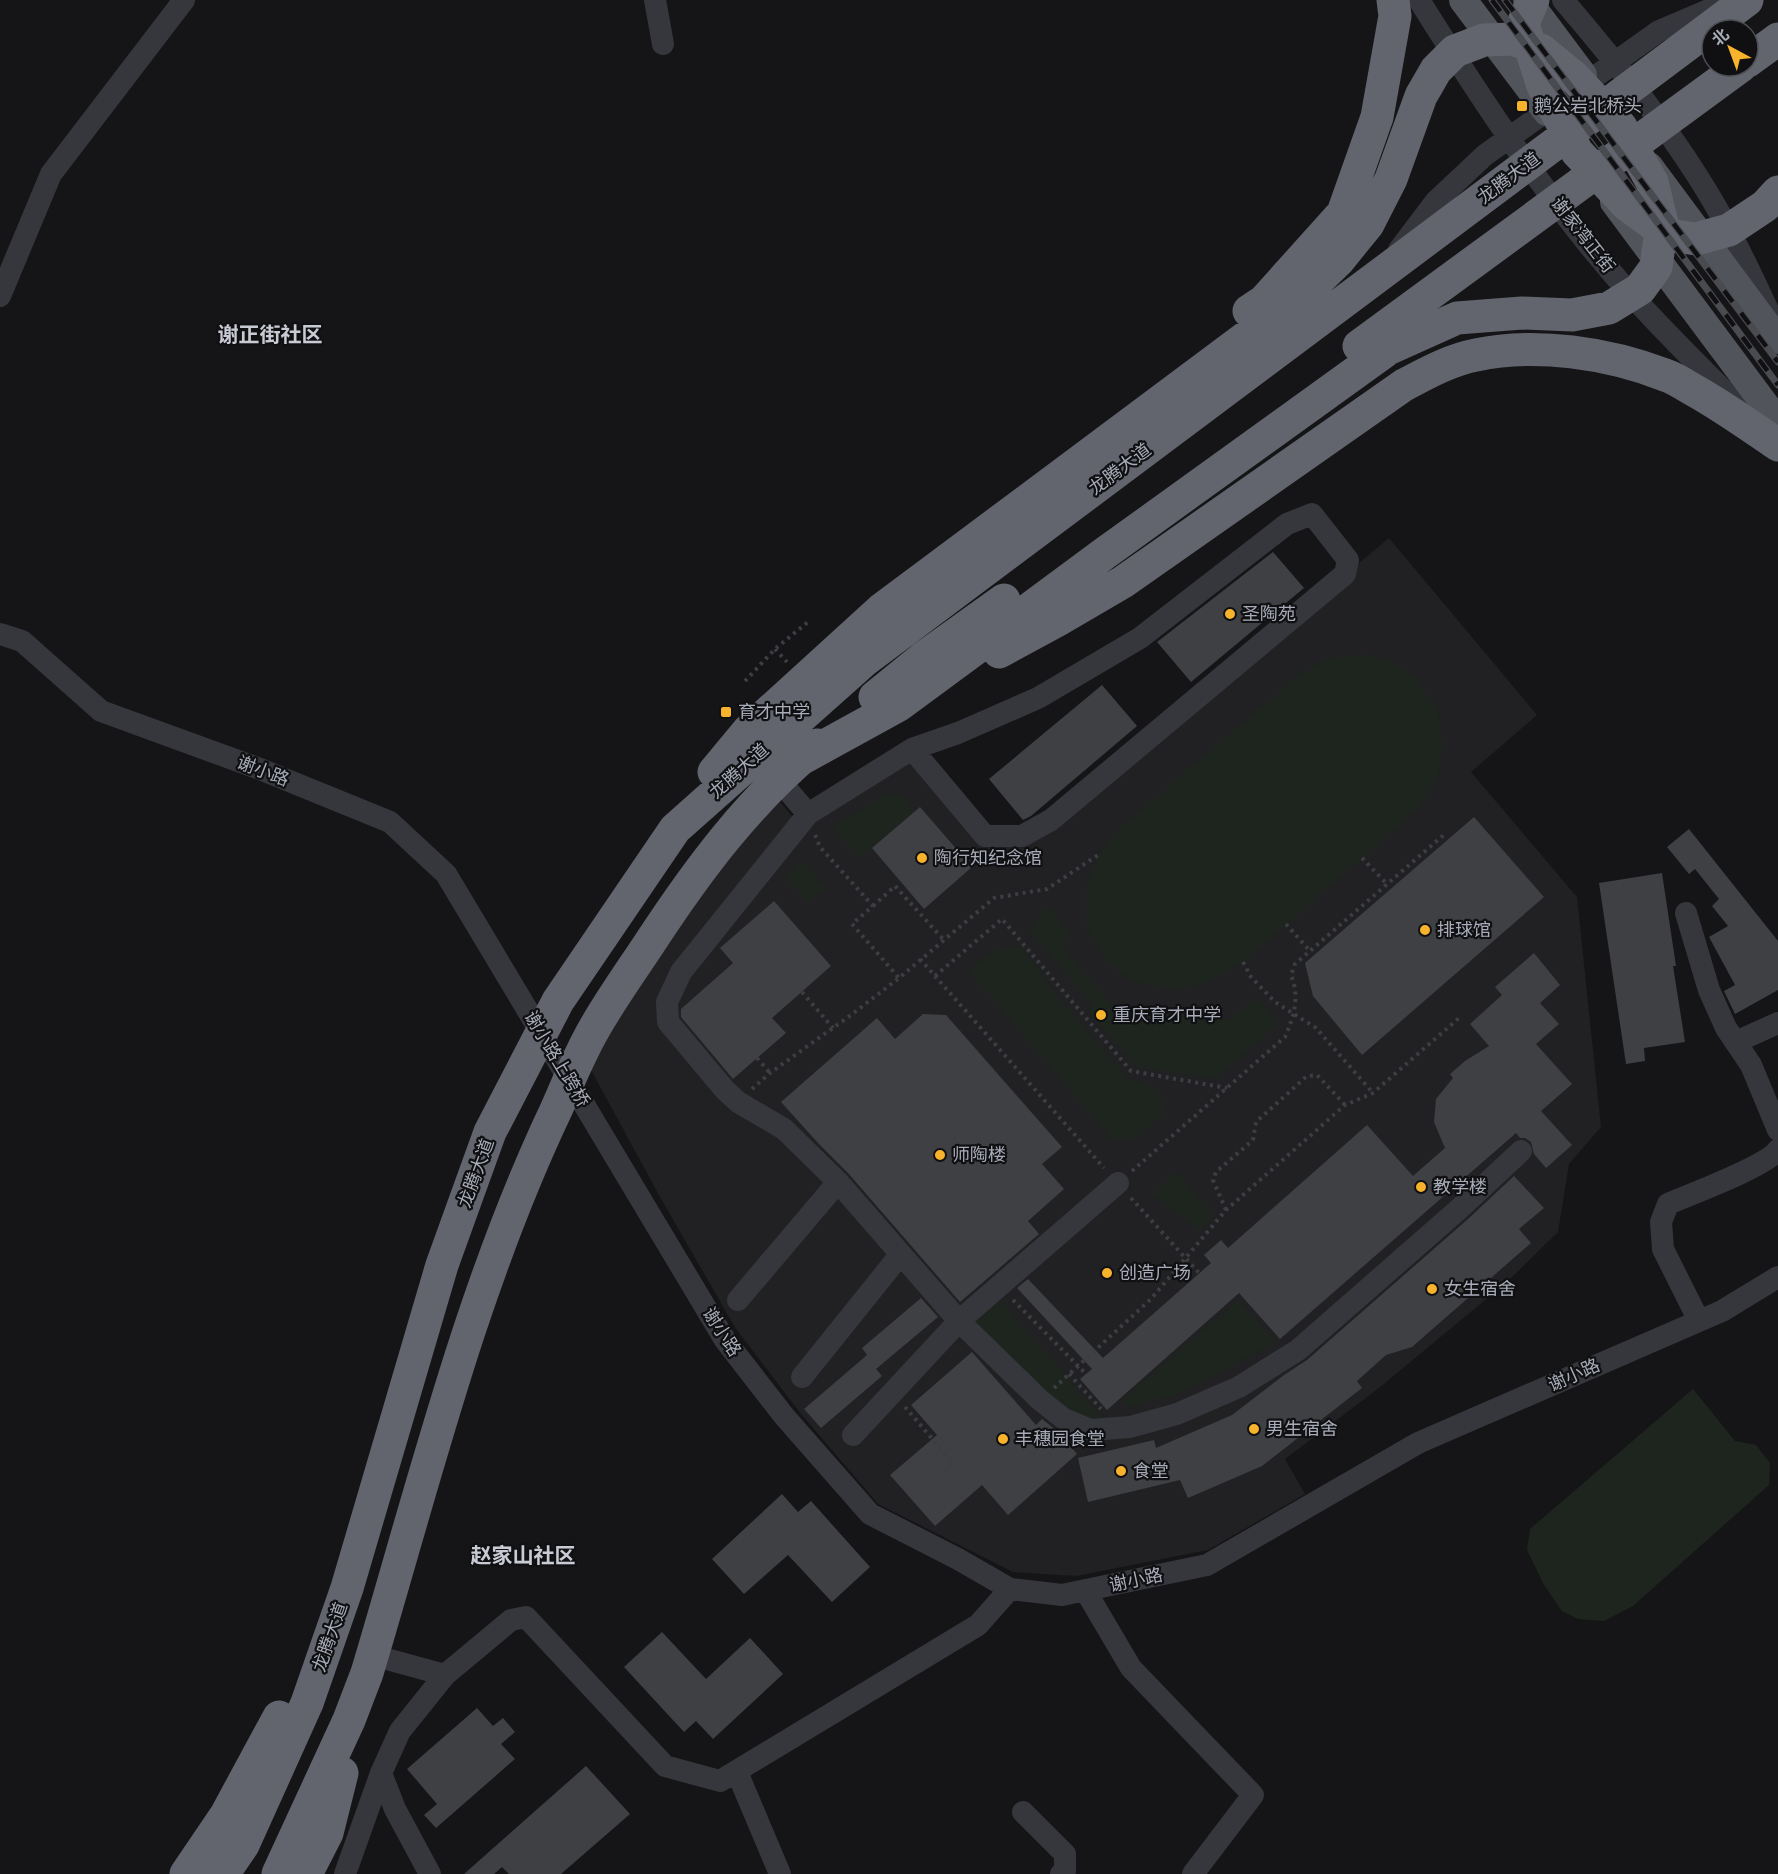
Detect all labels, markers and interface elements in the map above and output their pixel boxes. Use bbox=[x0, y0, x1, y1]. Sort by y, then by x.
north arrow bbox=[1700, 18, 1760, 78]
text: 北 bbox=[1708, 25, 1733, 49]
place label: 鹅公岩北桥头 bbox=[1534, 95, 1642, 116]
marker: 鹅公岩北桥头 bbox=[1515, 99, 1529, 113]
street label: 龙腾大道 bbox=[1474, 148, 1544, 208]
street label: 谢家湾正街 bbox=[1547, 193, 1619, 277]
district label: 谢正街社区 bbox=[218, 323, 323, 347]
street label: 龙腾大道 bbox=[1085, 439, 1155, 499]
place label: 圣陶苑 bbox=[1242, 603, 1296, 624]
marker: 圣陶苑 bbox=[1223, 607, 1237, 621]
place label: 育才中学 bbox=[738, 701, 810, 722]
marker: 育才中学 bbox=[719, 705, 733, 719]
street label: 龙腾大道 bbox=[705, 739, 772, 803]
street label: 谢小路 bbox=[234, 751, 292, 790]
place label: 陶行知纪念馆 bbox=[934, 847, 1042, 868]
marker: 陶行知纪念馆 bbox=[915, 851, 929, 865]
place label: 排球馆 bbox=[1437, 919, 1491, 940]
marker: 排球馆 bbox=[1418, 923, 1432, 937]
place label: 重庆育才中学 bbox=[1113, 1004, 1221, 1025]
street label: 谢小路上跨桥 bbox=[521, 1007, 594, 1110]
marker: 重庆育才中学 bbox=[1094, 1008, 1108, 1022]
street label: 龙腾大道 bbox=[453, 1135, 498, 1210]
place label: 师陶楼 bbox=[952, 1144, 1006, 1165]
marker: 师陶楼 bbox=[933, 1148, 947, 1162]
place label: 教学楼 bbox=[1433, 1176, 1487, 1197]
marker: 教学楼 bbox=[1414, 1180, 1428, 1194]
place label: 创造广场 bbox=[1119, 1262, 1191, 1283]
marker: 创造广场 bbox=[1100, 1266, 1114, 1280]
place label: 女生宿舍 bbox=[1444, 1278, 1516, 1299]
marker: 女生宿舍 bbox=[1425, 1282, 1439, 1296]
street label: 谢小路 bbox=[699, 1303, 746, 1360]
street label: 谢小路 bbox=[1545, 1354, 1603, 1395]
place label: 男生宿舍 bbox=[1266, 1418, 1338, 1439]
marker: 男生宿舍 bbox=[1247, 1422, 1261, 1436]
place label: 丰穗园食堂 bbox=[1015, 1428, 1105, 1449]
marker: 丰穗园食堂 bbox=[996, 1432, 1010, 1446]
place label: 食堂 bbox=[1133, 1460, 1169, 1481]
marker: 食堂 bbox=[1114, 1464, 1128, 1478]
district label: 赵家山社区 bbox=[471, 1544, 576, 1568]
street label: 谢小路 bbox=[1107, 1564, 1164, 1595]
street label: 龙腾大道 bbox=[308, 1599, 351, 1674]

